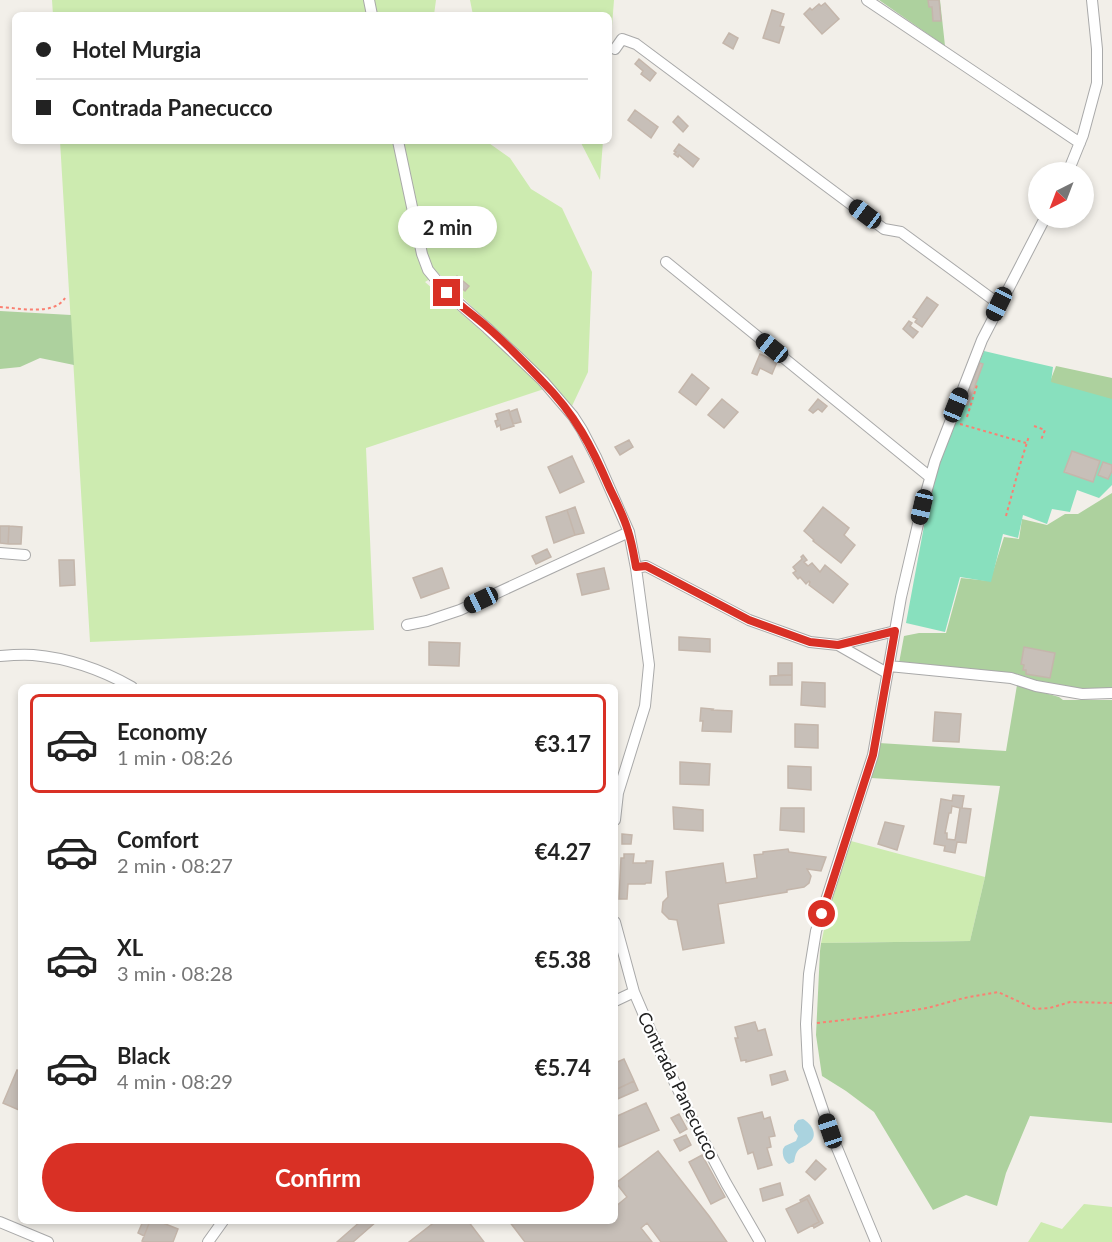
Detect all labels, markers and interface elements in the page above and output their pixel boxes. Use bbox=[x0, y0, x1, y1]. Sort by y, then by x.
text: Hotel Murgia bbox=[72, 36, 201, 63]
text: Contrada Panecucco bbox=[72, 94, 273, 121]
north arrow bbox=[1028, 162, 1094, 228]
map controls bbox=[1028, 162, 1094, 228]
car bbox=[845, 196, 885, 232]
callout: 2 min bbox=[398, 206, 496, 248]
text: 2 min bbox=[423, 215, 472, 239]
route end bbox=[433, 279, 460, 306]
car bbox=[983, 284, 1015, 324]
car bbox=[752, 330, 792, 366]
car bbox=[941, 385, 971, 425]
car bbox=[909, 487, 935, 527]
car bbox=[461, 584, 501, 616]
icon: car bbox=[45, 717, 99, 771]
text: Economy bbox=[117, 718, 207, 745]
text: €3.17 bbox=[535, 730, 591, 757]
text: 1 min · 08:26 bbox=[117, 745, 233, 769]
icon: car bbox=[45, 825, 99, 879]
text: Comfort bbox=[117, 826, 199, 853]
text: €4.27 bbox=[535, 838, 591, 865]
text: 2 min · 08:27 bbox=[117, 853, 233, 877]
route start bbox=[808, 900, 835, 927]
icon: car bbox=[45, 933, 99, 987]
text: XL bbox=[117, 934, 143, 961]
text: €5.38 bbox=[535, 946, 591, 973]
text: 3 min · 08:28 bbox=[117, 961, 233, 985]
street label: Contrada Panecucco bbox=[633, 1008, 724, 1163]
icon: car bbox=[45, 1041, 99, 1095]
text: Black bbox=[117, 1042, 170, 1069]
text: €5.74 bbox=[535, 1054, 591, 1081]
text: 4 min · 08:29 bbox=[117, 1069, 233, 1093]
car bbox=[816, 1111, 844, 1151]
button: Confirm bbox=[42, 1143, 594, 1212]

